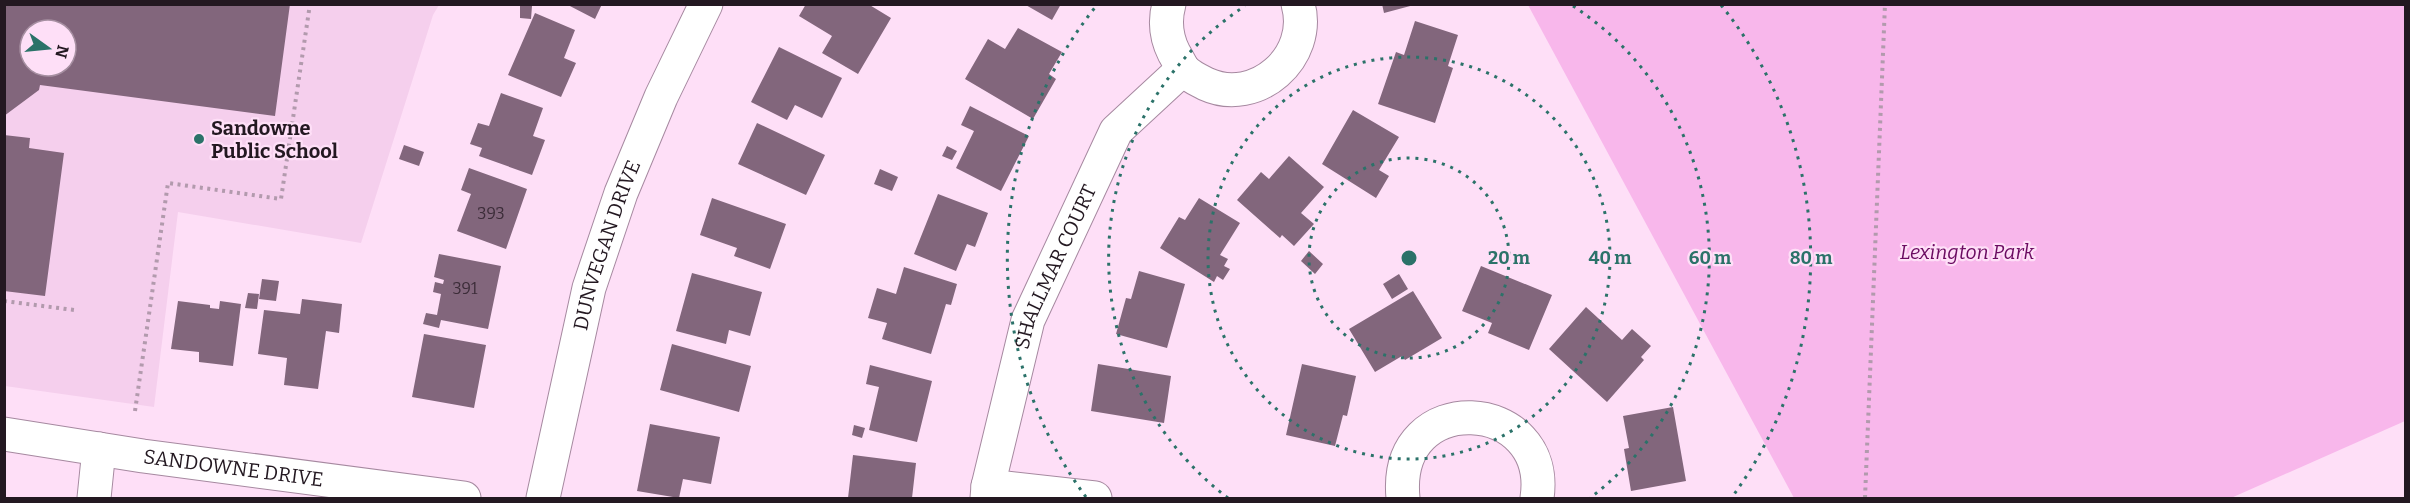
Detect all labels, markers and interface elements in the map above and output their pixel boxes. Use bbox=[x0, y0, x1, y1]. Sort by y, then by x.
north arrow bbox=[18, 18, 78, 78]
text: N bbox=[51, 43, 73, 60]
place label: Sandowne Public School bbox=[211, 116, 338, 163]
marker: Sandowne Public School bbox=[192, 132, 206, 146]
street label: DUNVEGAN DRIVE bbox=[568, 156, 645, 332]
street label: SHALLMAR COURT bbox=[1009, 181, 1101, 351]
house number: 393 bbox=[477, 204, 505, 223]
park label: Lexington Park bbox=[1900, 240, 2034, 264]
text: 20 m bbox=[1488, 247, 1530, 269]
text: 40 m bbox=[1589, 247, 1631, 269]
text: 60 m bbox=[1689, 247, 1731, 269]
text: 80 m bbox=[1790, 247, 1832, 269]
centre of rings bbox=[1399, 248, 1419, 268]
house number: 391 bbox=[453, 279, 478, 298]
street label: SANDOWNE DRIVE bbox=[142, 444, 325, 491]

